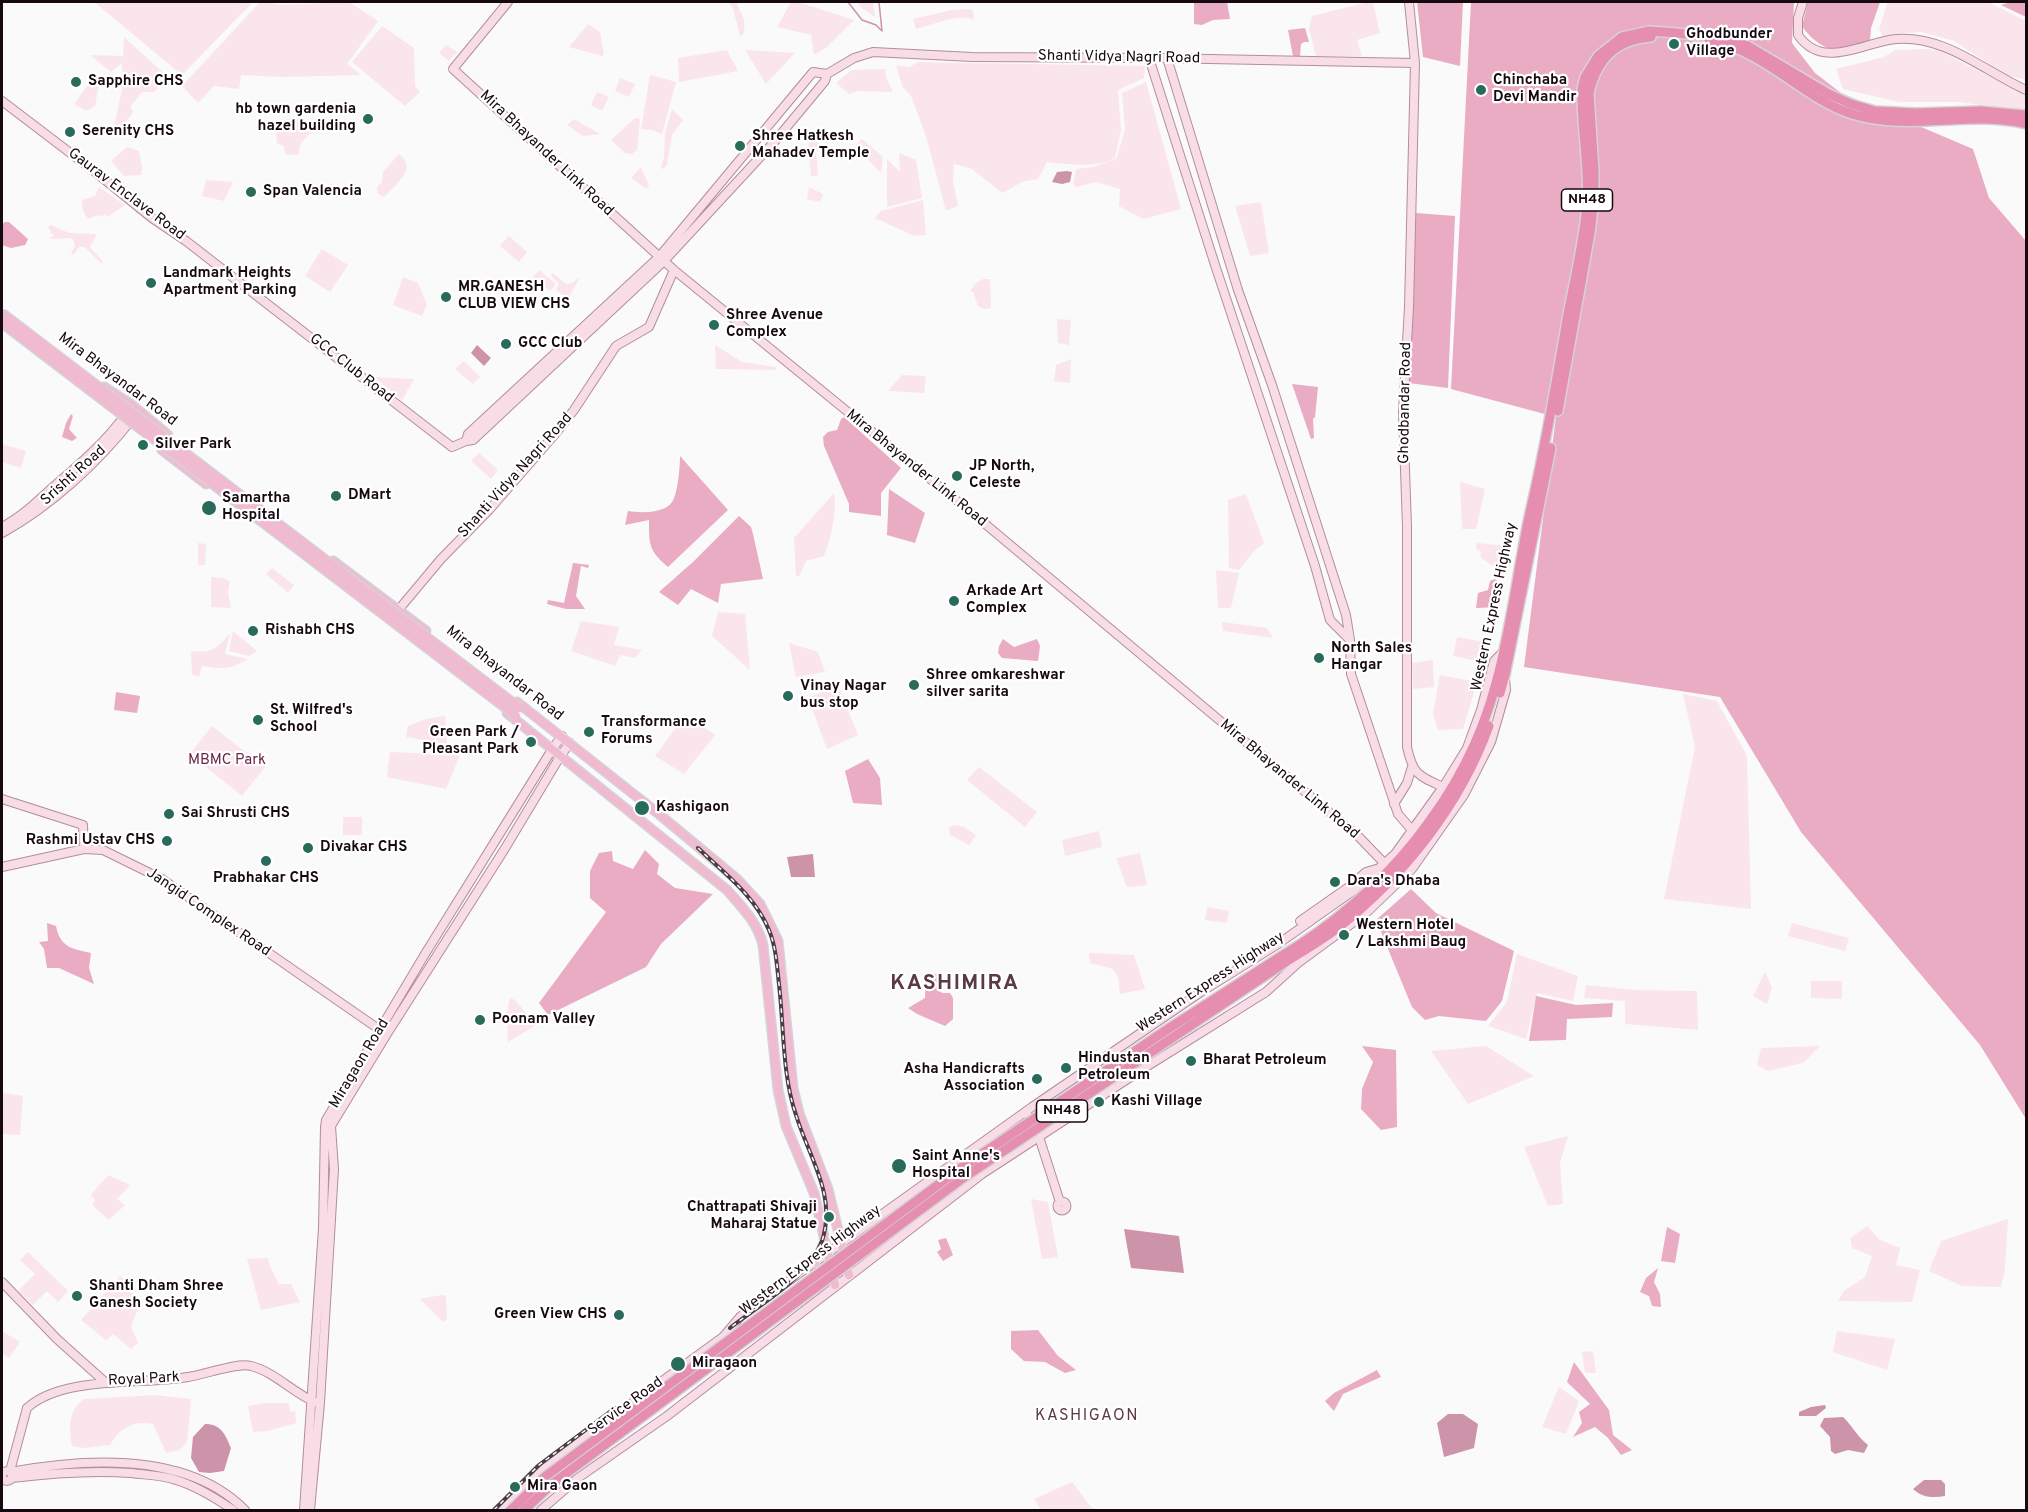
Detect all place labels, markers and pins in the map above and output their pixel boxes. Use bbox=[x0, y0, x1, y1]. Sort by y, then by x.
place label: Ghodbunder Village bbox=[1686, 26, 1772, 61]
marker: Ghodbunder Village bbox=[1667, 37, 1681, 51]
place label: Chinchaba Devi Mandir bbox=[1493, 72, 1577, 107]
place label: Sapphire CHS bbox=[88, 73, 183, 91]
marker: Sapphire CHS bbox=[69, 75, 83, 89]
marker: Chinchaba Devi Mandir bbox=[1474, 83, 1488, 97]
place label: hb town gardenia hazel building bbox=[235, 101, 356, 136]
marker: hb town gardenia hazel building bbox=[361, 112, 375, 126]
place label: Serenity CHS bbox=[82, 123, 174, 141]
marker: Serenity CHS bbox=[63, 125, 77, 139]
place label: Shree Hatkesh Mahadev Temple bbox=[752, 128, 869, 163]
marker: Shree Hatkesh Mahadev Temple bbox=[733, 139, 747, 153]
place label: Span Valencia bbox=[263, 183, 362, 201]
marker: Span Valencia bbox=[244, 185, 258, 199]
place label: Landmark Heights Apartment Parking bbox=[163, 265, 297, 300]
marker: Landmark Heights Apartment Parking bbox=[144, 276, 158, 290]
place label: MR.GANESH CLUB VIEW CHS bbox=[458, 279, 570, 314]
marker: MR.GANESH CLUB VIEW CHS bbox=[439, 290, 453, 304]
place label: Shree Avenue Complex bbox=[726, 307, 823, 342]
marker: Shree Avenue Complex bbox=[707, 318, 721, 332]
place label: GCC Club bbox=[518, 335, 582, 353]
marker: GCC Club bbox=[499, 337, 513, 351]
place label: Silver Park bbox=[155, 436, 232, 454]
marker: Silver Park bbox=[136, 438, 150, 452]
place label: JP North, Celeste bbox=[969, 458, 1035, 493]
marker: JP North, Celeste bbox=[950, 469, 964, 483]
place label: DMart bbox=[348, 487, 391, 505]
marker: DMart bbox=[329, 489, 343, 503]
place label: Samartha Hospital bbox=[222, 490, 290, 525]
marker: Samartha Hospital bbox=[200, 499, 218, 517]
place label: Arkade Art Complex bbox=[966, 583, 1043, 618]
marker: Arkade Art Complex bbox=[947, 594, 961, 608]
place label: Rishabh CHS bbox=[265, 622, 355, 640]
marker: Rishabh CHS bbox=[246, 624, 260, 638]
place label: North Sales Hangar bbox=[1331, 640, 1412, 675]
marker: North Sales Hangar bbox=[1312, 651, 1326, 665]
place label: Shree omkareshwar silver sarita bbox=[926, 667, 1065, 702]
place label: Vinay Nagar bus stop bbox=[800, 678, 886, 713]
marker: Shree omkareshwar silver sarita bbox=[907, 678, 921, 692]
marker: Vinay Nagar bus stop bbox=[781, 689, 795, 703]
place label: St. Wilfred's School bbox=[270, 702, 353, 737]
marker: St. Wilfred's School bbox=[251, 713, 265, 727]
place label: Transformance Forums bbox=[601, 714, 706, 749]
place label: Green Park / Pleasant Park bbox=[422, 724, 519, 759]
marker: Transformance Forums bbox=[582, 725, 596, 739]
marker: Green Park / Pleasant Park bbox=[524, 735, 538, 749]
marker: Kashigaon bbox=[633, 799, 651, 817]
place label: Kashigaon bbox=[656, 799, 729, 817]
place label: Sai Shrusti CHS bbox=[181, 805, 290, 823]
marker: Sai Shrusti CHS bbox=[162, 807, 176, 821]
place label: Rashmi Ustav CHS bbox=[26, 832, 155, 850]
marker: Rashmi Ustav CHS bbox=[160, 834, 174, 848]
place label: Divakar CHS bbox=[320, 839, 407, 857]
marker: Divakar CHS bbox=[301, 841, 315, 855]
marker: Prabhakar CHS bbox=[259, 854, 273, 868]
place label: Prabhakar CHS bbox=[213, 870, 319, 888]
place label: Dara's Dhaba bbox=[1347, 873, 1440, 891]
marker: Dara's Dhaba bbox=[1328, 875, 1342, 889]
place label: Western Hotel / Lakshmi Baug bbox=[1356, 917, 1466, 952]
marker: Western Hotel / Lakshmi Baug bbox=[1337, 928, 1351, 942]
place label: Poonam Valley bbox=[492, 1011, 595, 1029]
marker: Poonam Valley bbox=[473, 1013, 487, 1027]
place label: Hindustan Petroleum bbox=[1078, 1050, 1150, 1085]
place label: Bharat Petroleum bbox=[1203, 1052, 1327, 1070]
marker: Bharat Petroleum bbox=[1184, 1054, 1198, 1068]
place label: Asha Handicrafts Association bbox=[903, 1061, 1025, 1096]
marker: Hindustan Petroleum bbox=[1059, 1061, 1073, 1075]
marker: Asha Handicrafts Association bbox=[1030, 1072, 1044, 1086]
place label: Kashi Village bbox=[1111, 1093, 1202, 1111]
marker: Kashi Village bbox=[1092, 1095, 1106, 1109]
place label: Saint Anne's Hospital bbox=[912, 1148, 1000, 1183]
marker: Saint Anne's Hospital bbox=[890, 1157, 908, 1175]
place label: Chattrapati Shivaji Maharaj Statue bbox=[687, 1199, 817, 1234]
marker: Chattrapati Shivaji Maharaj Statue bbox=[822, 1210, 836, 1224]
place label: Shanti Dham Shree Ganesh Society bbox=[89, 1278, 224, 1313]
marker: Shanti Dham Shree Ganesh Society bbox=[70, 1289, 84, 1303]
place label: Green View CHS bbox=[494, 1306, 607, 1324]
marker: Green View CHS bbox=[612, 1308, 626, 1322]
marker: Miragaon bbox=[669, 1355, 687, 1373]
place label: Miragaon bbox=[692, 1355, 757, 1373]
place label: Mira Gaon bbox=[527, 1478, 597, 1496]
marker: Mira Gaon bbox=[508, 1480, 522, 1494]

